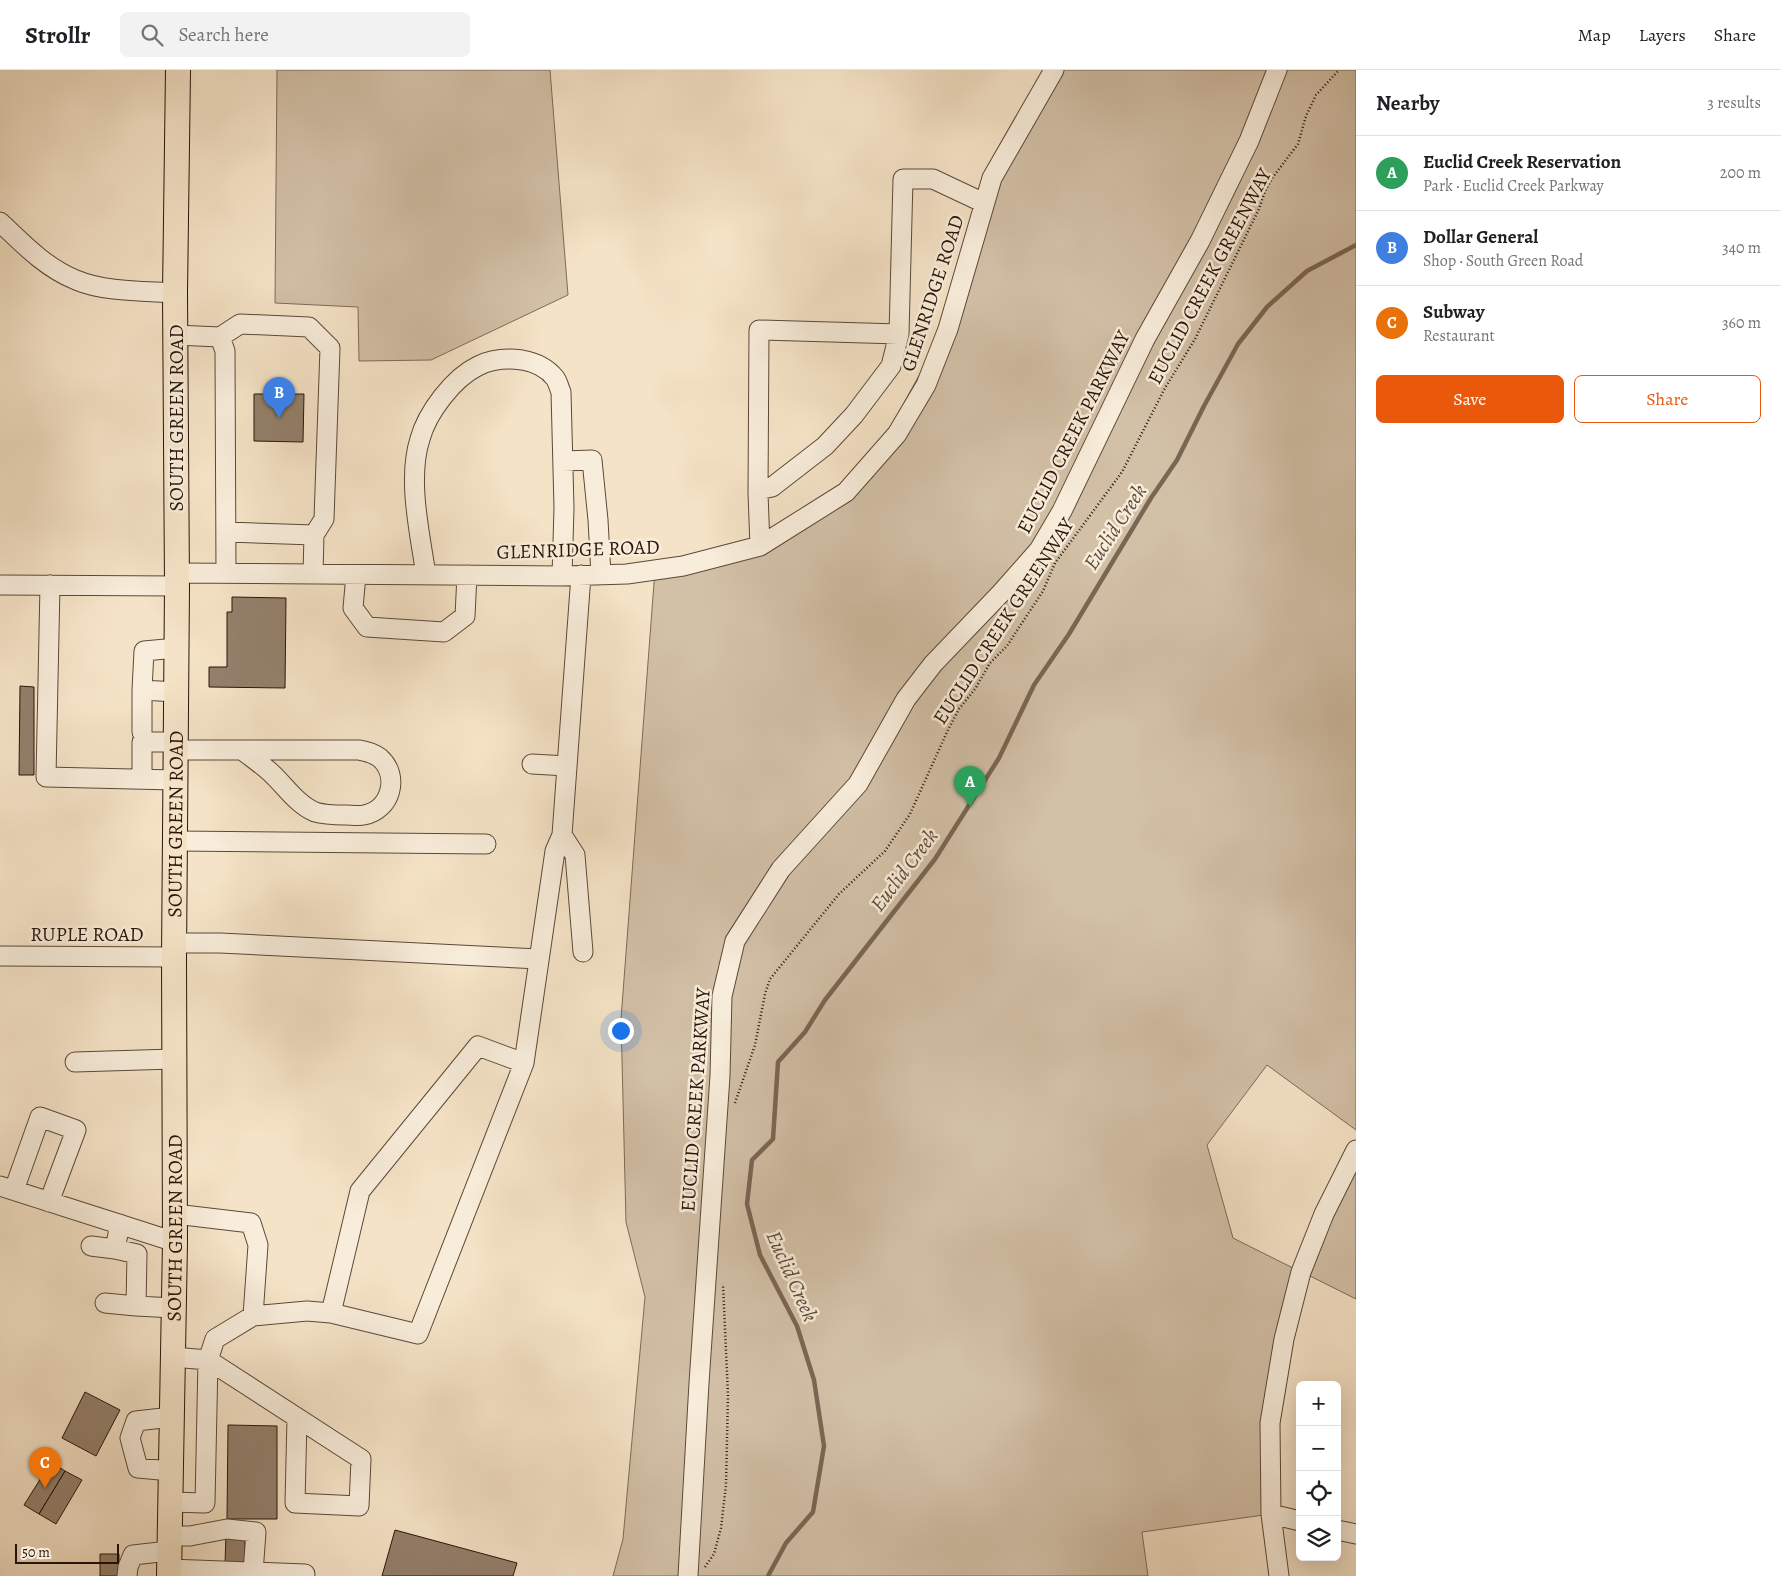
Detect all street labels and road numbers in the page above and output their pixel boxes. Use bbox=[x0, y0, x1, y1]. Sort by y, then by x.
street label: EUCLID CREEK GREENWAY bbox=[1141, 162, 1278, 389]
street label: GLENRIDGE ROAD bbox=[894, 211, 971, 375]
street label: SOUTH GREEN ROAD bbox=[163, 325, 190, 511]
street label: EUCLID CREEK PARKWAY bbox=[1011, 325, 1137, 538]
street label: EUCLID CREEK GREENWAY bbox=[927, 512, 1081, 730]
street label: GLENRIDGE ROAD bbox=[496, 533, 660, 566]
street label: SOUTH GREEN ROAD bbox=[161, 730, 190, 918]
street label: RUPLE ROAD bbox=[30, 921, 144, 948]
street label: EUCLID CREEK PARKWAY bbox=[674, 986, 717, 1213]
street label: SOUTH GREEN ROAD bbox=[161, 1134, 189, 1322]

